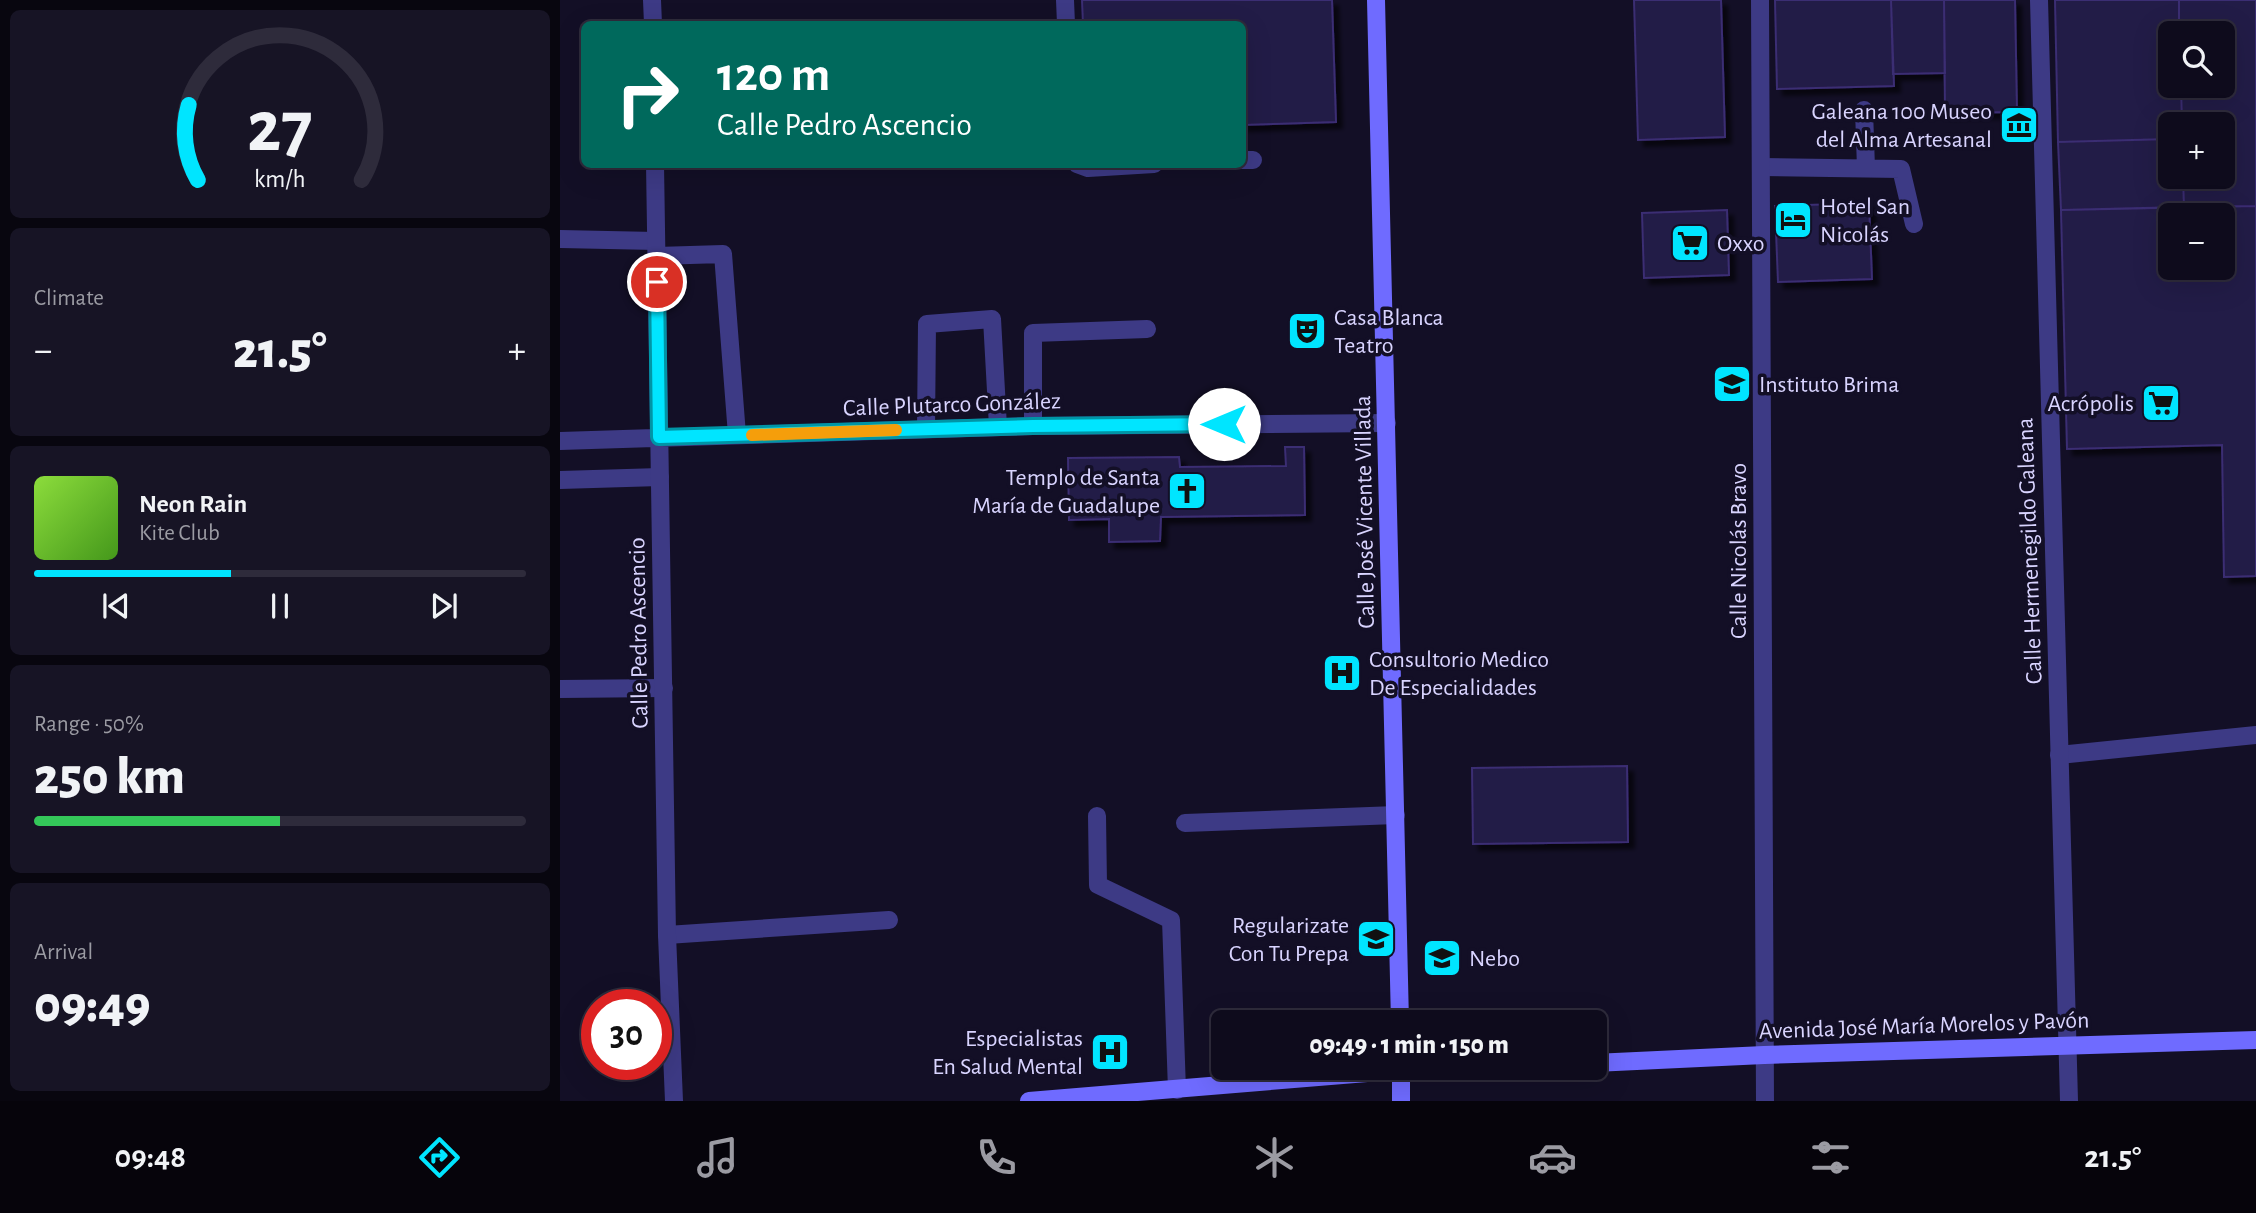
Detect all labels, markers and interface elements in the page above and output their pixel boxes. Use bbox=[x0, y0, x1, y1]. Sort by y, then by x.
map controls bbox=[2158, 21, 2235, 280]
button: search bbox=[2158, 21, 2235, 98]
icon: right bbox=[602, 49, 693, 140]
text: 120 m bbox=[717, 51, 830, 100]
text: 27 bbox=[247, 92, 313, 165]
place label: Galeana 100 Museo del Alma Artesanal bbox=[1811, 100, 1992, 152]
museum icon: Galeana 100 Museo del Alma Artesanal bbox=[1998, 104, 2040, 146]
text: Calle Pedro Ascencio bbox=[717, 109, 972, 141]
button: + bbox=[2158, 112, 2235, 189]
text: km/h bbox=[254, 167, 306, 192]
place label: Hotel San Nicolás bbox=[1820, 195, 1910, 247]
hotel icon: Hotel San Nicolás bbox=[1772, 199, 1814, 241]
button: − bbox=[2158, 203, 2235, 280]
supermarket icon: Oxxo bbox=[1669, 222, 1711, 264]
place label: Oxxo bbox=[1717, 232, 1765, 256]
pin bbox=[627, 252, 687, 312]
icon: arrive bbox=[638, 263, 676, 301]
text: Climate bbox=[34, 287, 104, 310]
place label: Casa Blanca Teatro bbox=[1334, 306, 1444, 358]
theatre icon: Casa Blanca Teatro bbox=[1286, 310, 1328, 352]
text: 21.5° bbox=[233, 325, 327, 377]
text: − bbox=[34, 332, 52, 370]
text: + bbox=[508, 332, 526, 370]
school or university icon: Instituto Brima bbox=[1711, 363, 1753, 405]
place label: Instituto Brima bbox=[1759, 373, 1899, 397]
supermarket icon: Acrópolis bbox=[2140, 382, 2182, 424]
position arrow bbox=[1187, 387, 1261, 461]
street label: Calle Plutarco González bbox=[843, 389, 1062, 421]
place label: Acrópolis bbox=[2047, 392, 2134, 416]
street label: Calle José Vicente Villada bbox=[1351, 395, 1379, 629]
street label: Calle Hermenegildo Galeana bbox=[2013, 417, 2047, 685]
street label: Calle Nicolás Bravo bbox=[1727, 463, 1751, 639]
place label: Templo de Santa María de Guadalupe bbox=[972, 466, 1160, 518]
church icon: Templo de Santa María de Guadalupe bbox=[1166, 470, 1208, 512]
text: Neon Rain bbox=[139, 491, 247, 517]
text: Kite Club bbox=[139, 522, 220, 545]
street label: Calle Pedro Ascencio bbox=[625, 537, 653, 729]
icon: previous bbox=[97, 587, 135, 625]
icon: pause bbox=[261, 587, 299, 625]
icon: next bbox=[425, 587, 463, 625]
place label: Consultorio Medico De Especialidades bbox=[1369, 648, 1549, 700]
hospital icon: Consultorio Medico De Especialidades bbox=[1321, 652, 1363, 694]
text: Range · 50% bbox=[34, 713, 144, 736]
text: 250 km bbox=[34, 751, 185, 803]
place label: Regularizate Con Tu Prepa bbox=[1229, 914, 1349, 966]
school or university icon: Regularizate Con Tu Prepa bbox=[1355, 918, 1397, 960]
school or university icon: Nebo bbox=[1421, 937, 1463, 979]
text: Arrival bbox=[34, 941, 93, 964]
place label: Nebo bbox=[1469, 947, 1520, 971]
text: 09:49 bbox=[34, 979, 150, 1031]
speed limit sign: 30 bbox=[581, 989, 672, 1080]
street label: Avenida José María Morelos y Pavón bbox=[1758, 1008, 2090, 1044]
place label: Especialistas En Salud Mental bbox=[932, 1027, 1083, 1079]
hospital icon: Especialistas En Salud Mental bbox=[1089, 1031, 1131, 1073]
text: 09:49 · 1 min · 150 m bbox=[1309, 1032, 1509, 1058]
icon: directions bbox=[415, 1133, 464, 1182]
icon: music bbox=[693, 1133, 742, 1182]
icon: phone bbox=[972, 1133, 1021, 1182]
icon: climate bbox=[1250, 1133, 1299, 1182]
icon: car bbox=[1528, 1133, 1577, 1182]
icon: filters bbox=[1806, 1133, 1855, 1182]
text: 09:48 bbox=[115, 1141, 186, 1173]
text: 21.5° bbox=[2084, 1141, 2141, 1173]

